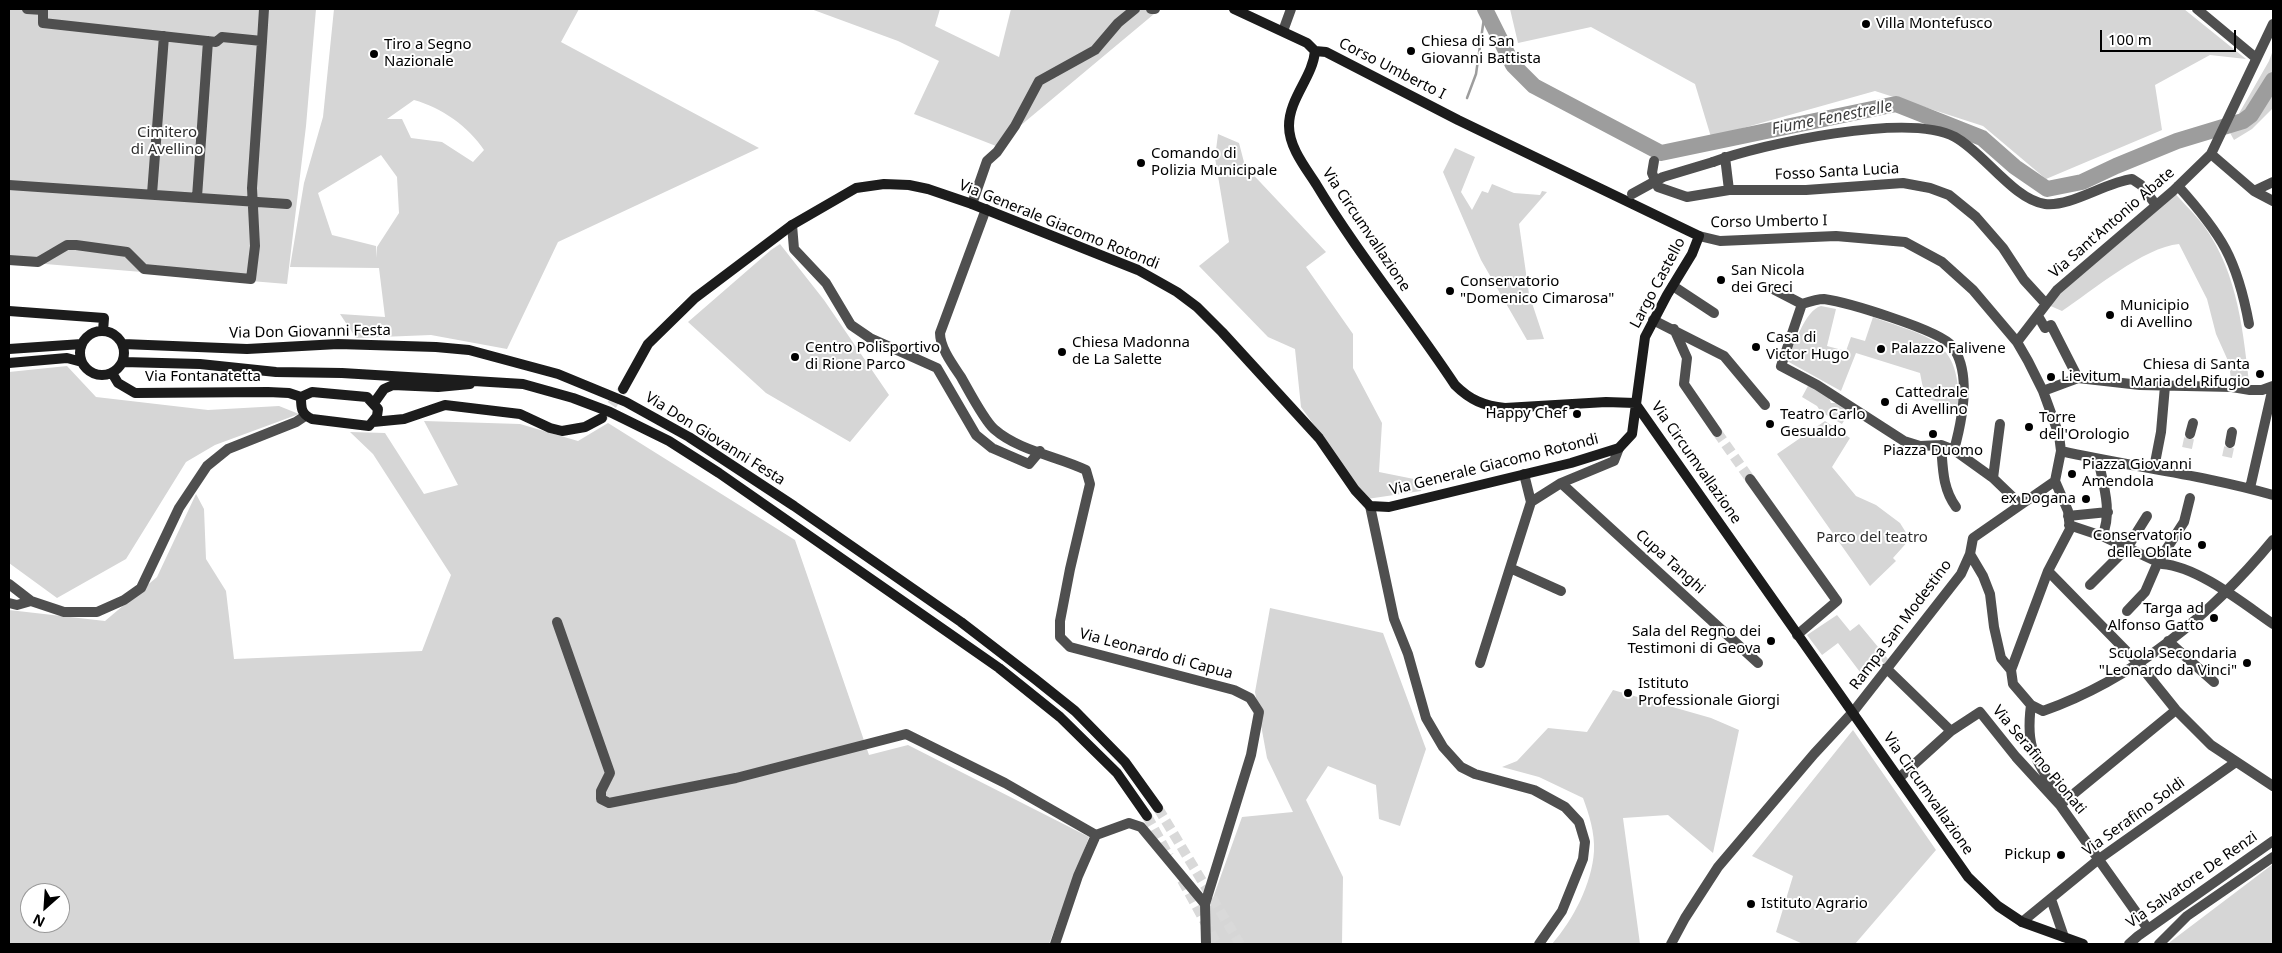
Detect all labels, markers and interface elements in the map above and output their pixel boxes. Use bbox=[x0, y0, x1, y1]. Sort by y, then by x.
place label: Villa Montefusco bbox=[1876, 15, 1993, 33]
marker: Villa Montefusco bbox=[1860, 18, 1872, 30]
scale bar bbox=[2102, 20, 2238, 52]
text: 100 m bbox=[2108, 29, 2152, 49]
place label: Chiesa di San Giovanni Battista bbox=[1421, 33, 1541, 68]
street label: Corso Umberto I bbox=[1336, 34, 1448, 104]
place label: Tiro a Segno Nazionale bbox=[384, 36, 472, 71]
marker: Chiesa di San Giovanni Battista bbox=[1405, 45, 1417, 57]
marker: Tiro a Segno Nazionale bbox=[368, 48, 380, 60]
water label: Fiume Fenestrelle bbox=[1770, 97, 1894, 139]
park label: Cimitero di Avellino bbox=[131, 124, 203, 159]
place label: Comando di Polizia Municipale bbox=[1151, 145, 1277, 180]
marker: Comando di Polizia Municipale bbox=[1135, 157, 1147, 169]
street label: Fosso Santa Lucia bbox=[1774, 160, 1900, 184]
street label: Via Sant'Antonio Abate bbox=[2046, 164, 2178, 282]
street label: Via Circumvallazione bbox=[1318, 165, 1414, 295]
street label: Via Generale Giacomo Rotondi bbox=[956, 176, 1162, 274]
street label: Corso Umberto I bbox=[1710, 212, 1828, 232]
street label: Largo Castello bbox=[1627, 234, 1689, 332]
place label: San Nicola dei Greci bbox=[1731, 262, 1805, 297]
place label: Conservatorio "Domenico Cimarosa" bbox=[1460, 273, 1614, 308]
marker: San Nicola dei Greci bbox=[1715, 274, 1727, 286]
marker: Conservatorio "Domenico Cimarosa" bbox=[1444, 285, 1456, 297]
place label: Municipio di Avellino bbox=[2120, 297, 2193, 332]
marker: Municipio di Avellino bbox=[2104, 309, 2116, 321]
street label: Via Don Giovanni Festa bbox=[229, 322, 391, 342]
place label: Casa di Victor Hugo bbox=[1766, 329, 1849, 364]
place label: Chiesa Madonna de La Salette bbox=[1072, 334, 1190, 369]
place label: Centro Polisportivo di Rione Parco bbox=[805, 339, 940, 374]
place label: Palazzo Falivene bbox=[1891, 340, 2006, 358]
marker: Casa di Victor Hugo bbox=[1750, 341, 1762, 353]
marker: Palazzo Falivene bbox=[1875, 343, 1887, 355]
marker: Chiesa Madonna de La Salette bbox=[1056, 346, 1068, 358]
marker: Centro Polisportivo di Rione Parco bbox=[789, 351, 801, 363]
place label: Chiesa di Santa Maria del Rifugio bbox=[2130, 356, 2250, 391]
street label: Via Fontanatetta bbox=[145, 368, 261, 386]
place label: Lievitum bbox=[2061, 368, 2121, 386]
marker: Chiesa di Santa Maria del Rifugio bbox=[2254, 368, 2266, 380]
marker: Lievitum bbox=[2045, 371, 2057, 383]
place label: Cattedrale di Avellino bbox=[1895, 384, 1968, 419]
street label: Via Don Giovanni Festa bbox=[642, 389, 788, 489]
marker: Cattedrale di Avellino bbox=[1879, 396, 1891, 408]
street label: Via Circumvallazione bbox=[1647, 399, 1745, 527]
place label: Happy Chef bbox=[1485, 405, 1567, 423]
place label: Teatro Carlo Gesualdo bbox=[1780, 406, 1865, 441]
marker: Happy Chef bbox=[1571, 408, 1583, 420]
place label: Torre dell'Orologio bbox=[2039, 409, 2130, 444]
marker: Teatro Carlo Gesualdo bbox=[1764, 418, 1776, 430]
marker: Torre dell'Orologio bbox=[2023, 421, 2035, 433]
marker: Piazza Duomo bbox=[1927, 428, 1939, 440]
street label: Via Generale Giacomo Rotondi bbox=[1388, 430, 1600, 500]
place label: Piazza Duomo bbox=[1883, 442, 1983, 460]
place label: Piazza Giovanni Amendola bbox=[2082, 456, 2192, 491]
marker: Piazza Giovanni Amendola bbox=[2066, 468, 2078, 480]
place label: ex Dogana bbox=[2001, 490, 2076, 508]
marker: ex Dogana bbox=[2080, 493, 2092, 505]
street label: Cupa Tanghi bbox=[1631, 526, 1709, 598]
place label: Conservatorio delle Oblate bbox=[2093, 527, 2192, 562]
park label: Parco del teatro bbox=[1816, 529, 1928, 547]
marker: Conservatorio delle Oblate bbox=[2196, 539, 2208, 551]
street label: Rampa San Modestino bbox=[1846, 556, 1956, 694]
place label: Targa ad Alfonso Gatto bbox=[2108, 600, 2204, 635]
marker: Targa ad Alfonso Gatto bbox=[2208, 612, 2220, 624]
place label: Sala del Regno dei Testimoni di Geova bbox=[1627, 623, 1761, 658]
street label: Via Leonardo di Capua bbox=[1077, 625, 1235, 683]
marker: Sala del Regno dei Testimoni di Geova bbox=[1765, 635, 1777, 647]
place label: Scuola Secondaria "Leonardo da Vinci" bbox=[2099, 645, 2237, 680]
marker: Scuola Secondaria "Leonardo da Vinci" bbox=[2241, 657, 2253, 669]
place label: Istituto Professionale Giorgi bbox=[1638, 675, 1780, 710]
marker: Istituto Professionale Giorgi bbox=[1622, 687, 1634, 699]
street label: Via Serafino Pionati bbox=[1988, 702, 2090, 818]
street label: Via Circumvallazione bbox=[1879, 730, 1977, 858]
street label: Via Serafino Soldi bbox=[2079, 774, 2189, 860]
street label: Via Salvatore De Renzi bbox=[2123, 828, 2261, 932]
place label: Pickup bbox=[2004, 846, 2051, 864]
marker: Pickup bbox=[2055, 849, 2067, 861]
north arrow bbox=[20, 883, 70, 933]
place label: Istituto Agrario bbox=[1761, 895, 1868, 913]
marker: Istituto Agrario bbox=[1745, 898, 1757, 910]
text: N bbox=[29, 910, 48, 932]

